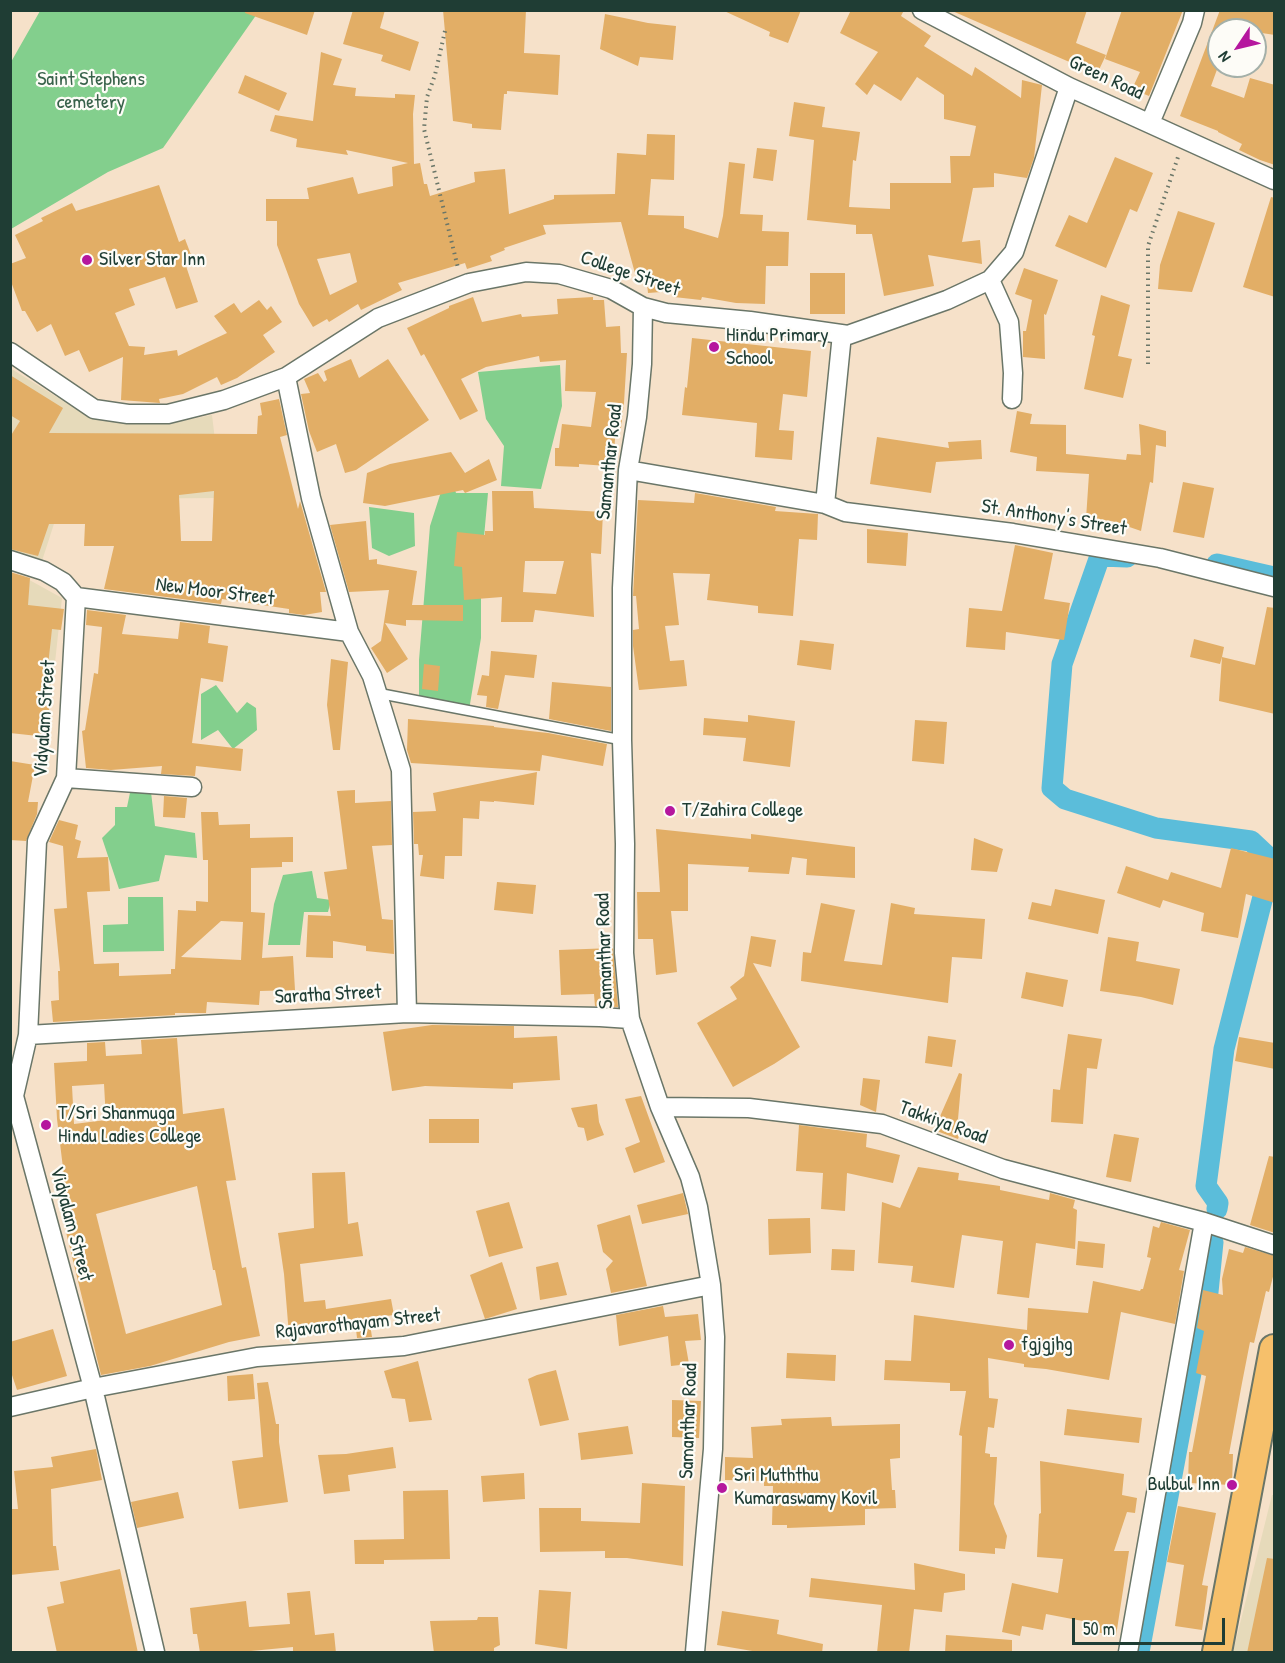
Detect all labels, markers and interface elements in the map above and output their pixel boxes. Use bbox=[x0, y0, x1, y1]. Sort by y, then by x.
north arrow bbox=[1207, 18, 1267, 78]
text: N bbox=[1212, 47, 1235, 67]
street label: Green Road bbox=[1065, 50, 1147, 106]
park label: Saint Stephens cemetery bbox=[37, 68, 145, 115]
street label: College Street bbox=[577, 246, 683, 302]
place label: Silver Star Inn bbox=[99, 248, 205, 272]
marker: Silver Star Inn bbox=[80, 253, 94, 267]
place label: Hindu Primary School bbox=[726, 324, 829, 371]
marker: Hindu Primary School bbox=[707, 340, 721, 354]
street label: Samanthar Road bbox=[592, 403, 628, 521]
street label: St. Anthony's Street bbox=[980, 495, 1128, 541]
street label: New Moor Street bbox=[154, 573, 276, 611]
street label: Vidyalam Street bbox=[29, 659, 61, 779]
place label: T/Zahira College bbox=[682, 799, 803, 823]
marker: T/Zahira College bbox=[663, 804, 677, 818]
street label: Samanthar Road bbox=[591, 893, 619, 1009]
street label: Saratha Street bbox=[274, 980, 382, 1010]
street label: Takkiya Road bbox=[896, 1096, 990, 1150]
place label: T/Sri Shanmuga Hindu Ladies College bbox=[58, 1102, 202, 1149]
marker: T/Sri Shanmuga Hindu Ladies College bbox=[39, 1118, 53, 1132]
street label: Vidyalam Street bbox=[44, 1164, 98, 1284]
street label: Rajavarothayam Street bbox=[275, 1303, 441, 1345]
place label: fgjgjhg bbox=[1021, 1333, 1073, 1357]
marker: fgjgjhg bbox=[1002, 1338, 1016, 1352]
street label: Samanthar Road bbox=[675, 1363, 703, 1479]
place label: Sri Muththu Kumaraswamy Kovil bbox=[734, 1464, 877, 1511]
place label: Bulbul Inn bbox=[1148, 1473, 1220, 1497]
marker: Bulbul Inn bbox=[1225, 1478, 1239, 1492]
marker: Sri Muththu Kumaraswamy Kovil bbox=[715, 1481, 729, 1495]
scale bar bbox=[1075, 1606, 1228, 1644]
text: 50 m bbox=[1083, 1616, 1115, 1641]

